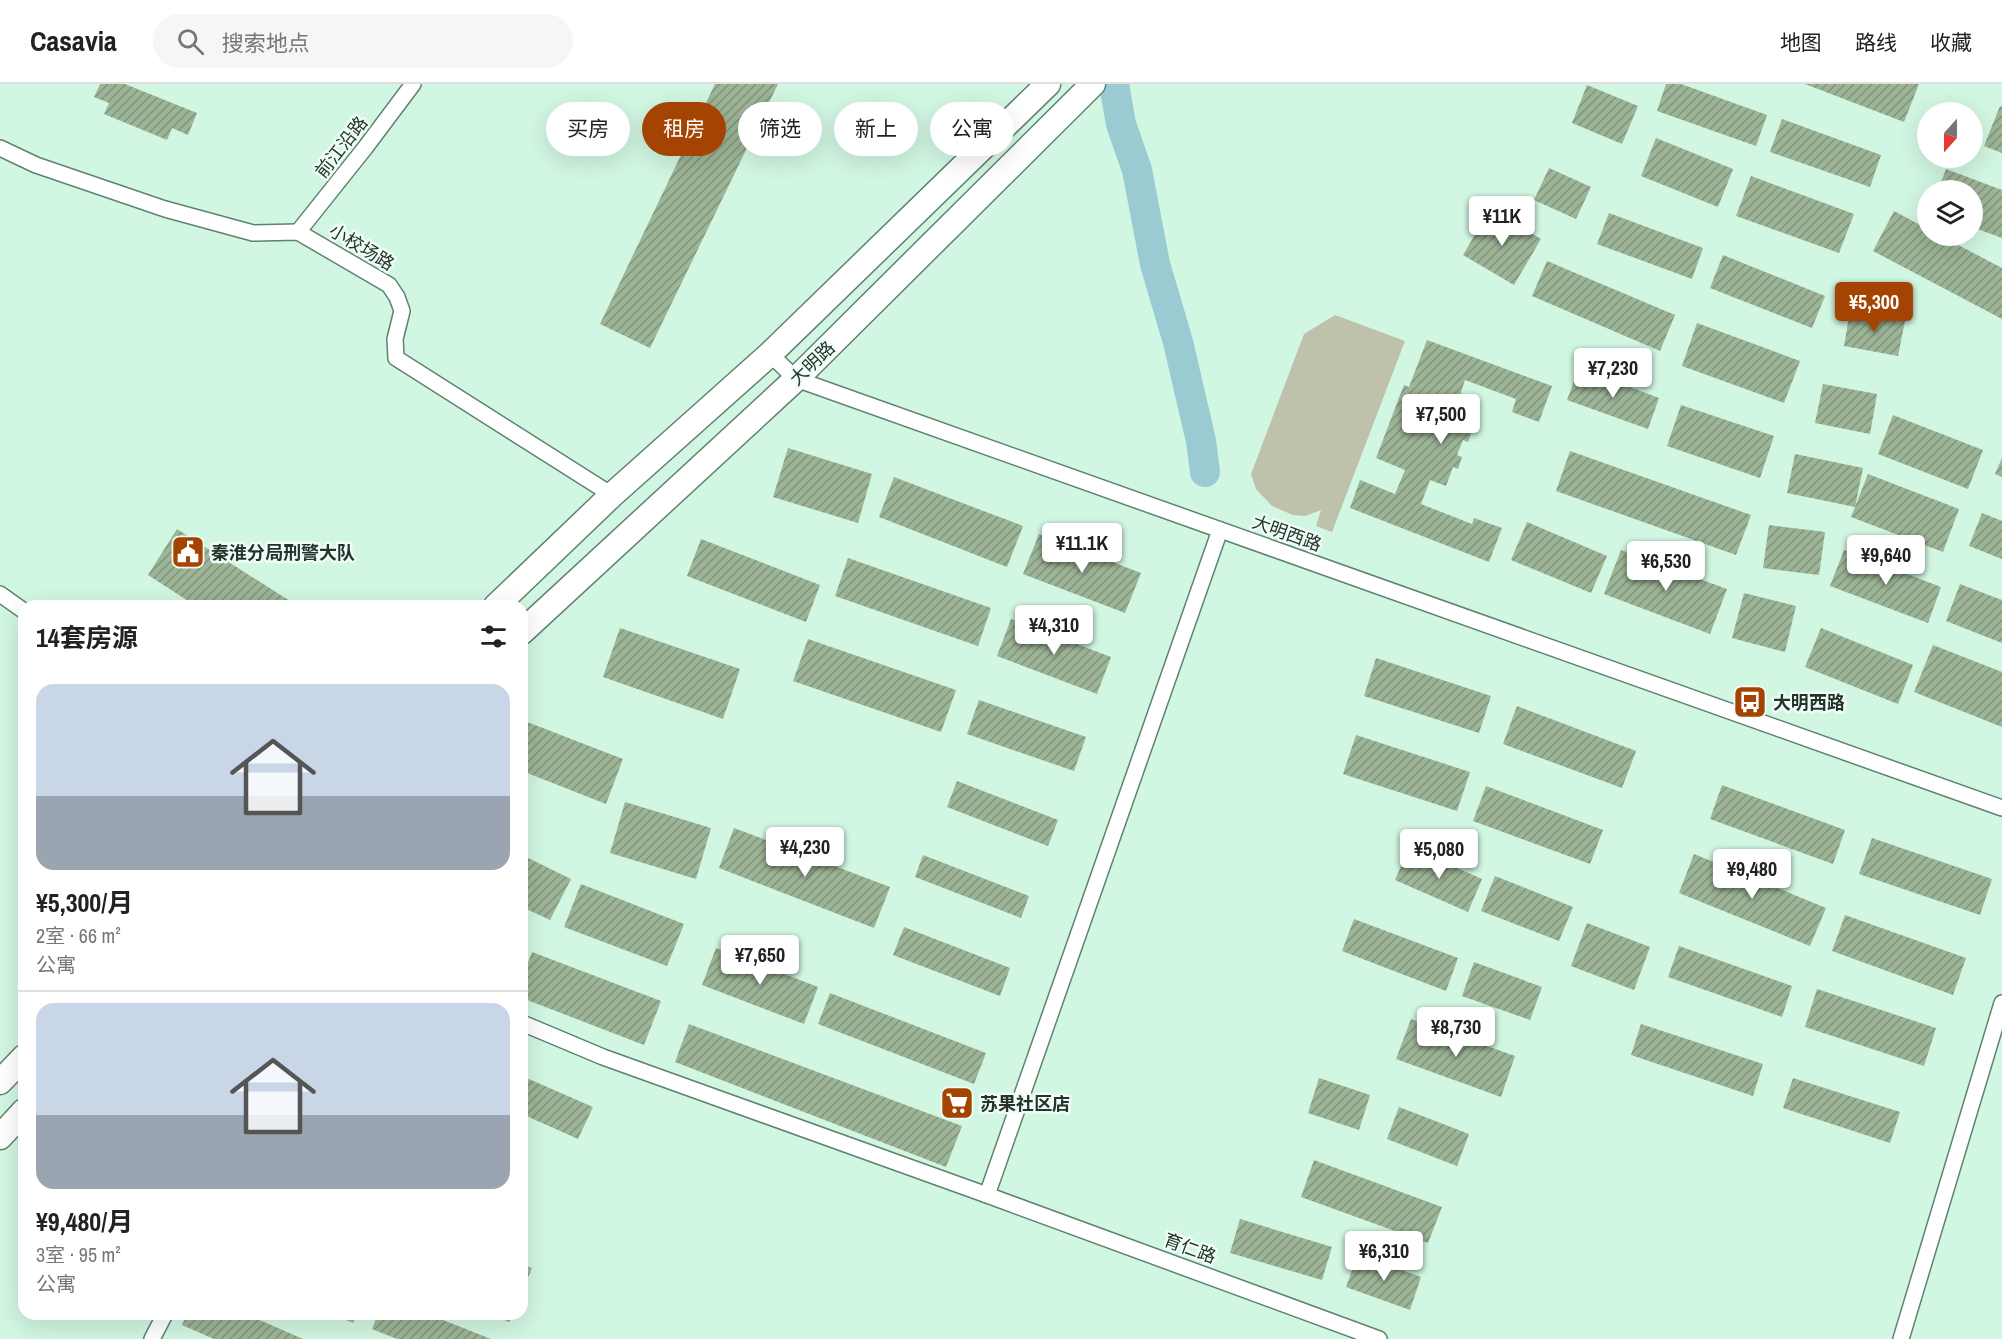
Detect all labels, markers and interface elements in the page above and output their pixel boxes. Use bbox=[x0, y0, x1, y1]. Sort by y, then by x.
search box bbox=[153, 14, 573, 68]
text: Casavia bbox=[30, 22, 117, 60]
icon: search bbox=[174, 25, 207, 58]
text: 搜索地点 bbox=[222, 28, 310, 58]
text: 地图 bbox=[1780, 28, 1822, 57]
text: 路线 bbox=[1855, 28, 1897, 57]
text: 收藏 bbox=[1930, 28, 1972, 57]
chip: 买房 bbox=[546, 102, 630, 156]
chip: 租房 bbox=[642, 102, 726, 156]
chip: 筛选 bbox=[738, 102, 822, 156]
chip: 新上 bbox=[834, 102, 918, 156]
chip: 公寓 bbox=[930, 102, 1014, 156]
north arrow bbox=[1917, 102, 1983, 168]
map controls bbox=[1917, 102, 1983, 246]
street label: 前江沿路 bbox=[309, 111, 373, 183]
button: layers bbox=[1917, 180, 1983, 246]
pin: ¥11K bbox=[1466, 196, 1538, 247]
text: ¥11K bbox=[1483, 202, 1521, 229]
street label: 小校场路 bbox=[325, 218, 399, 276]
pin: ¥5,300 bbox=[1825, 282, 1923, 333]
text: ¥5,300 bbox=[1849, 288, 1899, 315]
street label: 大明路 bbox=[784, 335, 840, 391]
pin: ¥7,230 bbox=[1564, 348, 1662, 399]
text: ¥7,230 bbox=[1588, 354, 1638, 381]
pin: ¥7,500 bbox=[1392, 394, 1490, 445]
text: ¥7,500 bbox=[1416, 400, 1466, 427]
street label: 大明西路 bbox=[1249, 509, 1325, 557]
pin: ¥11.1K bbox=[1033, 523, 1131, 574]
text: ¥11.1K bbox=[1056, 529, 1108, 556]
public building icon: 秦淮分局刑警大队 bbox=[170, 534, 206, 570]
pin: ¥9,640 bbox=[1837, 535, 1935, 586]
place label: 秦淮分局刑警大队 bbox=[211, 540, 355, 565]
pin: ¥6,530 bbox=[1617, 541, 1715, 592]
text: ¥9,640 bbox=[1861, 541, 1911, 568]
text: ¥6,530 bbox=[1641, 547, 1691, 574]
pin: ¥4,310 bbox=[1005, 605, 1103, 656]
text: ¥4,310 bbox=[1029, 611, 1079, 638]
text: 14套房源 bbox=[36, 620, 138, 655]
icon: filters bbox=[477, 620, 510, 653]
bus stop icon: 大明西路 bbox=[1732, 684, 1768, 720]
place label: 大明西路 bbox=[1773, 690, 1845, 715]
icon: home bbox=[219, 723, 327, 831]
pin: ¥4,230 bbox=[756, 827, 854, 878]
pin: ¥5,080 bbox=[1390, 829, 1488, 880]
text: ¥4,230 bbox=[780, 833, 830, 860]
text: ¥5,080 bbox=[1414, 835, 1464, 862]
pin: ¥9,480 bbox=[1703, 849, 1801, 900]
text: ¥9,480 bbox=[1727, 855, 1777, 882]
text: ¥5,300/月 bbox=[36, 885, 133, 920]
text: 2室 · 66 m² bbox=[36, 922, 121, 949]
pin: ¥7,650 bbox=[711, 935, 809, 986]
text: ¥7,650 bbox=[735, 941, 785, 968]
text: 公寓 bbox=[36, 951, 76, 978]
pin: ¥8,730 bbox=[1407, 1007, 1505, 1058]
text: ¥8,730 bbox=[1431, 1013, 1481, 1040]
icon: home bbox=[219, 1042, 327, 1150]
supermarket icon: 苏果社区店 bbox=[939, 1085, 975, 1121]
place label: 苏果社区店 bbox=[980, 1091, 1070, 1116]
text: ¥9,480/月 bbox=[36, 1204, 133, 1239]
street label: 育仁路 bbox=[1160, 1227, 1220, 1269]
pin: ¥6,310 bbox=[1335, 1231, 1433, 1282]
text: ¥6,310 bbox=[1359, 1237, 1409, 1264]
text: 3室 · 95 m² bbox=[36, 1241, 121, 1268]
text: 公寓 bbox=[36, 1270, 76, 1297]

